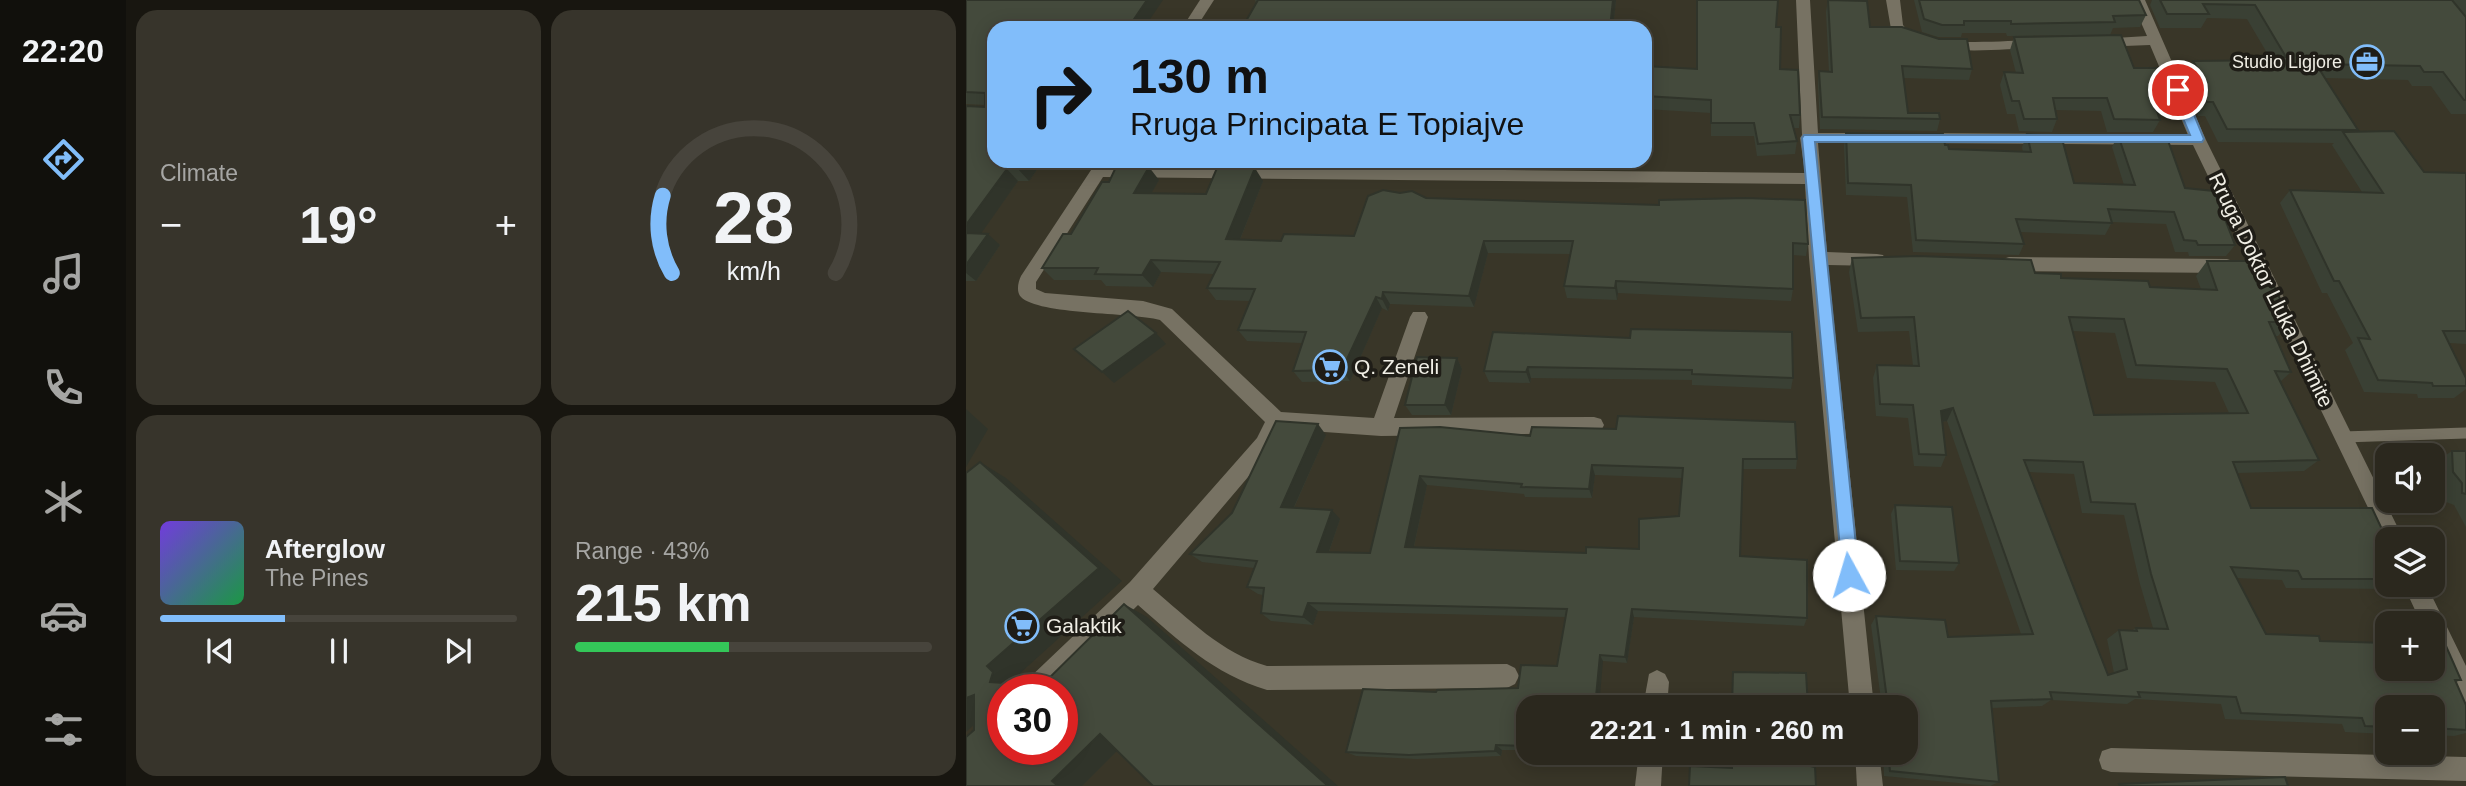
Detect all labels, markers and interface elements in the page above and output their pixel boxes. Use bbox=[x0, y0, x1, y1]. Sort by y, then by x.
text: 22:20 bbox=[22, 33, 104, 69]
office icon: Studio Ligjore bbox=[2348, 43, 2386, 81]
icon: right bbox=[1015, 49, 1106, 140]
text: 130 m bbox=[1130, 49, 1269, 103]
place label: Studio Ligjore bbox=[2232, 52, 2342, 72]
pin bbox=[2148, 60, 2208, 120]
icon: arrive bbox=[2159, 71, 2197, 109]
text: Rruga Principata E Topiajve bbox=[1130, 106, 1524, 142]
icon: directions bbox=[39, 135, 88, 184]
text: Climate bbox=[160, 160, 238, 186]
street label: Rruga Doktor Lluka Dhimite bbox=[2205, 169, 2338, 411]
text: 28 bbox=[713, 178, 794, 259]
text: 19° bbox=[299, 196, 378, 254]
text: − bbox=[160, 204, 182, 246]
text: + bbox=[495, 204, 517, 246]
icon: music bbox=[39, 249, 88, 298]
text: km/h bbox=[726, 257, 781, 285]
supermarket icon: Q. Zeneli bbox=[1311, 348, 1349, 386]
place label: Q. Zeneli bbox=[1354, 355, 1439, 378]
icon: phone bbox=[39, 363, 88, 412]
map controls bbox=[2375, 443, 2445, 765]
button: sound bbox=[2375, 443, 2445, 513]
icon: climate bbox=[39, 477, 88, 526]
button: layers bbox=[2375, 527, 2445, 597]
text: Afterglow bbox=[265, 534, 385, 564]
text: Range · 43% bbox=[575, 538, 709, 564]
position arrow bbox=[1812, 538, 1886, 612]
text: The Pines bbox=[265, 565, 369, 591]
text: 215 km bbox=[575, 574, 751, 632]
icon: car bbox=[39, 591, 88, 640]
supermarket icon: Galaktik bbox=[1003, 607, 1041, 645]
button: + bbox=[2375, 611, 2445, 681]
place label: Galaktik bbox=[1046, 614, 1122, 637]
icon: previous bbox=[201, 632, 239, 670]
icon: pause bbox=[320, 632, 358, 670]
icon: next bbox=[439, 632, 477, 670]
speed limit sign: 30 bbox=[987, 674, 1078, 765]
button: − bbox=[2375, 695, 2445, 765]
icon: filters bbox=[39, 705, 88, 754]
text: 22:21 · 1 min · 260 m bbox=[1590, 715, 1844, 745]

